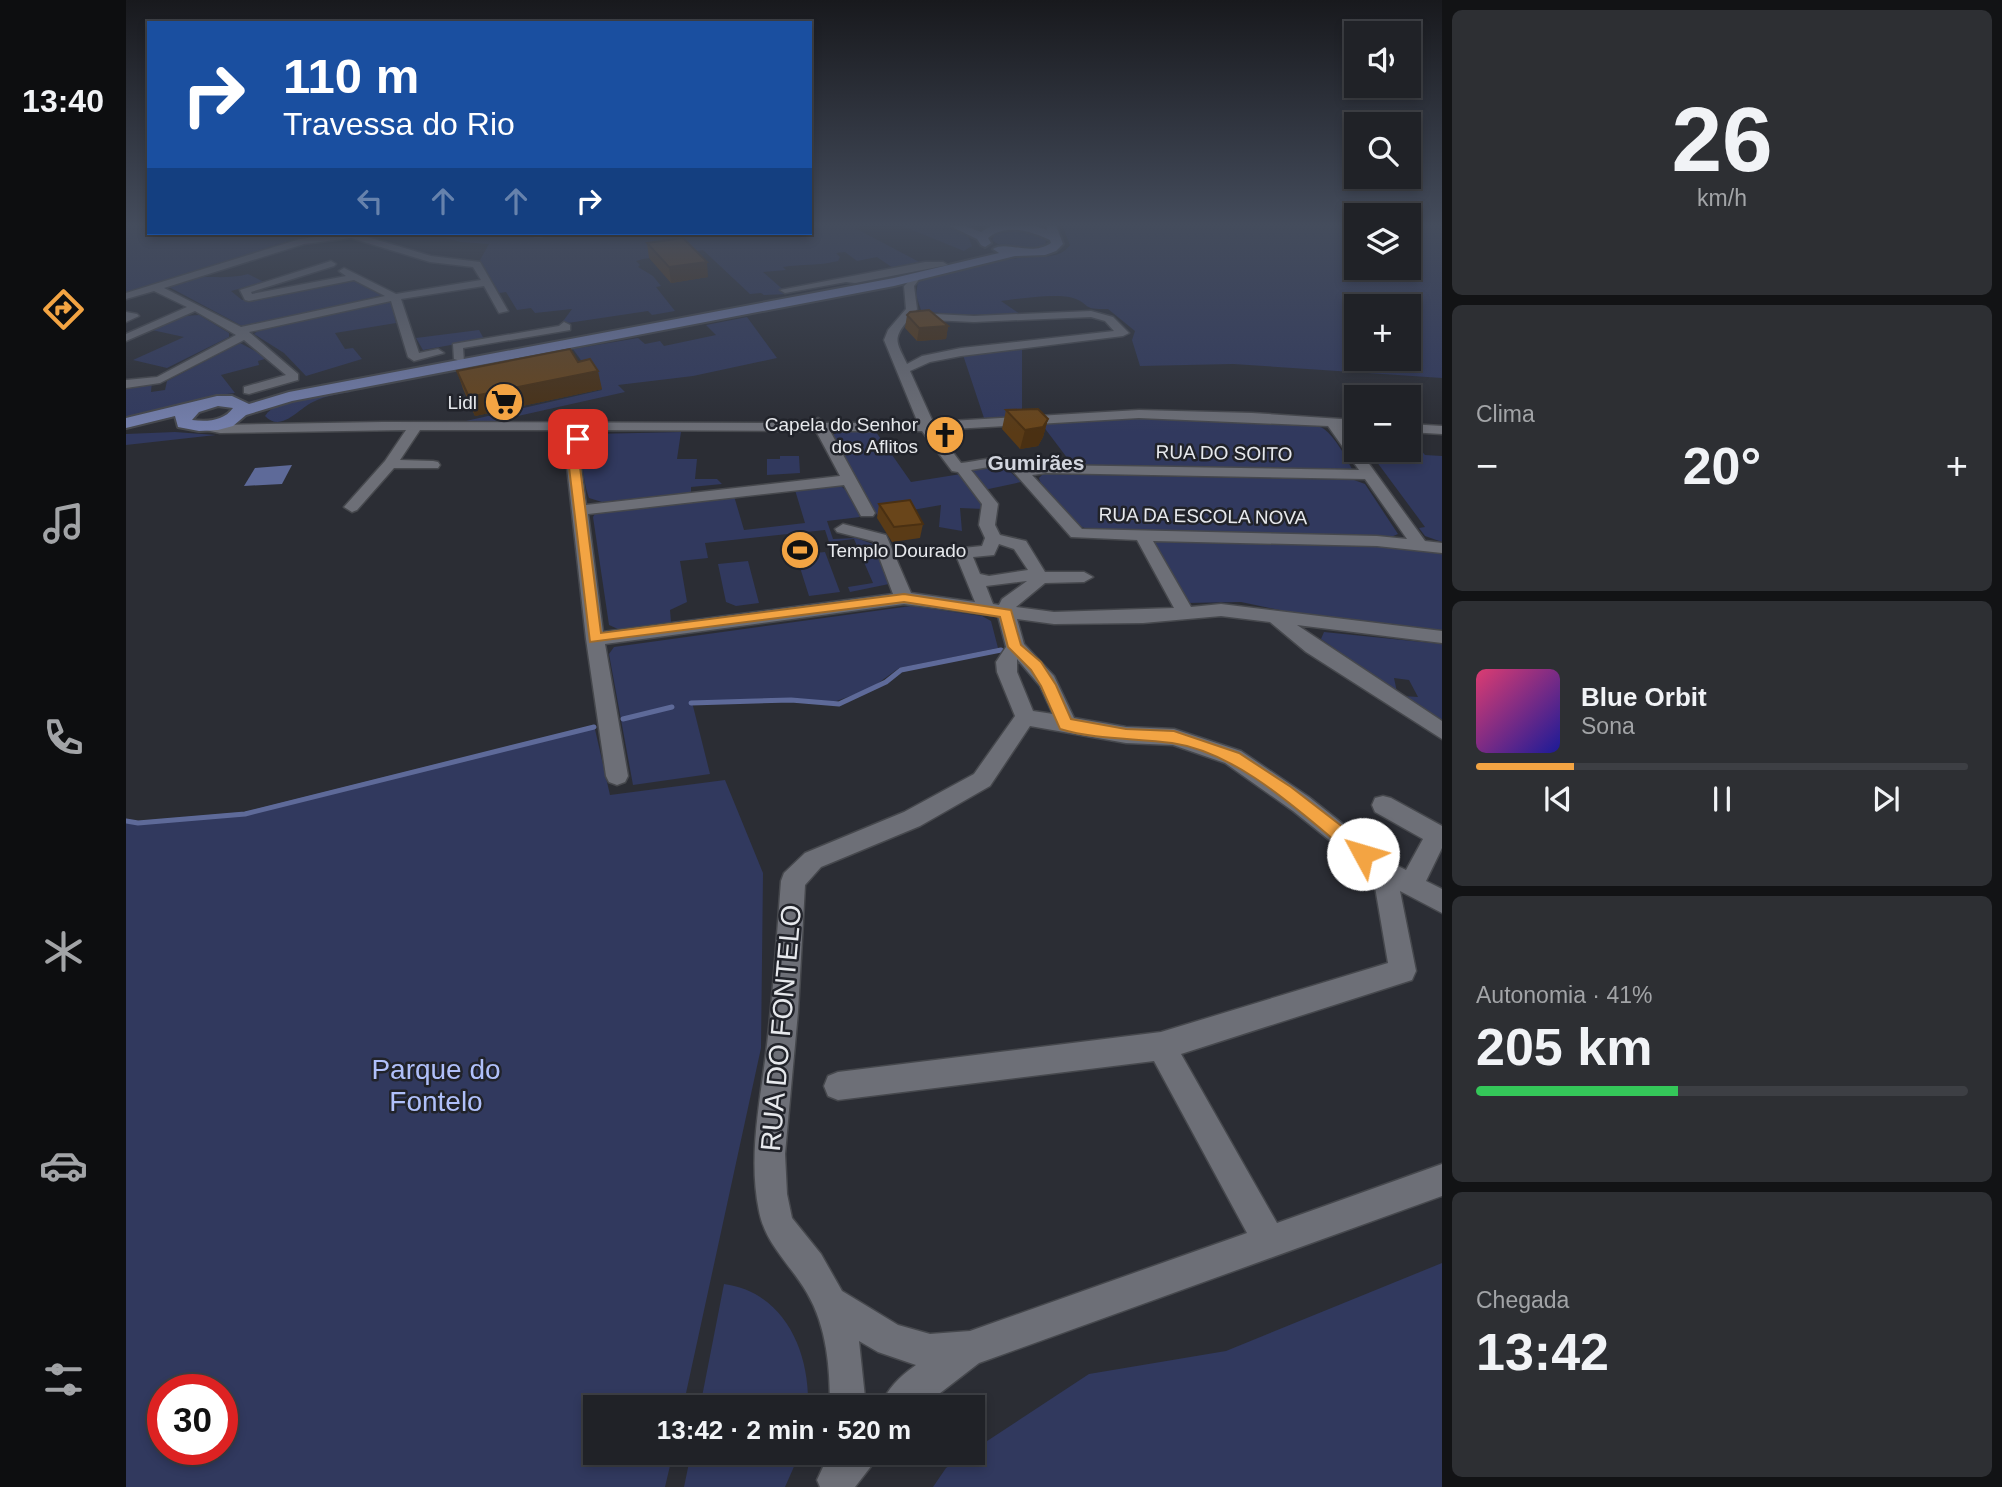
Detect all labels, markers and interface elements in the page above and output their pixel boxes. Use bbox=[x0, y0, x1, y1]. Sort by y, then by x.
map controls bbox=[1344, 21, 1421, 462]
button: sound bbox=[1344, 21, 1421, 98]
icon: right bbox=[168, 49, 259, 140]
text: 110 m bbox=[283, 49, 419, 103]
text: 13:40 bbox=[22, 83, 104, 119]
text: 26 bbox=[1671, 89, 1773, 190]
text: Travessa do Rio bbox=[283, 106, 515, 142]
button: search bbox=[1344, 112, 1421, 189]
icon: left bbox=[351, 182, 389, 220]
icon: ahead bbox=[424, 182, 462, 220]
icon: ahead bbox=[497, 182, 535, 220]
icon: right bbox=[570, 182, 608, 220]
text: km/h bbox=[1697, 185, 1747, 211]
button: layers bbox=[1344, 203, 1421, 280]
icon: directions bbox=[39, 285, 88, 334]
button: + bbox=[1344, 294, 1421, 371]
supermarket icon: Lidl bbox=[483, 381, 525, 423]
button: − bbox=[1344, 385, 1421, 462]
place label: Lidl bbox=[447, 392, 477, 413]
text: Clima bbox=[1476, 401, 1535, 427]
pin bbox=[548, 409, 608, 469]
place label: Capela do Senhor dos Aflitos bbox=[765, 414, 919, 457]
church icon: Capela do Senhor dos Aflitos bbox=[924, 414, 966, 456]
icon: arrive bbox=[559, 420, 597, 458]
text: 20° bbox=[1683, 437, 1761, 495]
street label: RUA DO SOITO bbox=[1155, 441, 1293, 465]
text: − bbox=[1476, 445, 1498, 487]
text: + bbox=[1946, 445, 1968, 487]
district label: Gumirães bbox=[988, 451, 1084, 474]
icon: music bbox=[39, 499, 88, 548]
street label: RUA DA ESCOLA NOVA bbox=[1098, 504, 1308, 528]
sports icon: Templo Dourado bbox=[779, 529, 821, 571]
place label: Templo Dourado bbox=[827, 540, 966, 561]
text: Blue Orbit bbox=[1581, 682, 1707, 712]
icon: phone bbox=[39, 713, 88, 762]
text: Sona bbox=[1581, 713, 1635, 739]
icon: previous bbox=[1539, 780, 1577, 818]
icon: pause bbox=[1703, 780, 1741, 818]
icon: next bbox=[1867, 780, 1905, 818]
position arrow bbox=[1326, 817, 1400, 891]
street label: RUA DO FONTELO bbox=[755, 903, 807, 1153]
icon: climate bbox=[39, 927, 88, 976]
text: Autonomia · 41% bbox=[1476, 982, 1652, 1008]
text: 205 km bbox=[1476, 1018, 1652, 1076]
park label: Parque do Fontelo bbox=[371, 1054, 501, 1117]
icon: car bbox=[39, 1141, 88, 1190]
text: Chegada bbox=[1476, 1287, 1569, 1313]
text: 13:42 bbox=[1476, 1323, 1609, 1381]
icon: filters bbox=[39, 1355, 88, 1404]
speed limit sign: 30 bbox=[147, 1374, 238, 1465]
text: 13:42 · 2 min · 520 m bbox=[657, 1415, 911, 1445]

